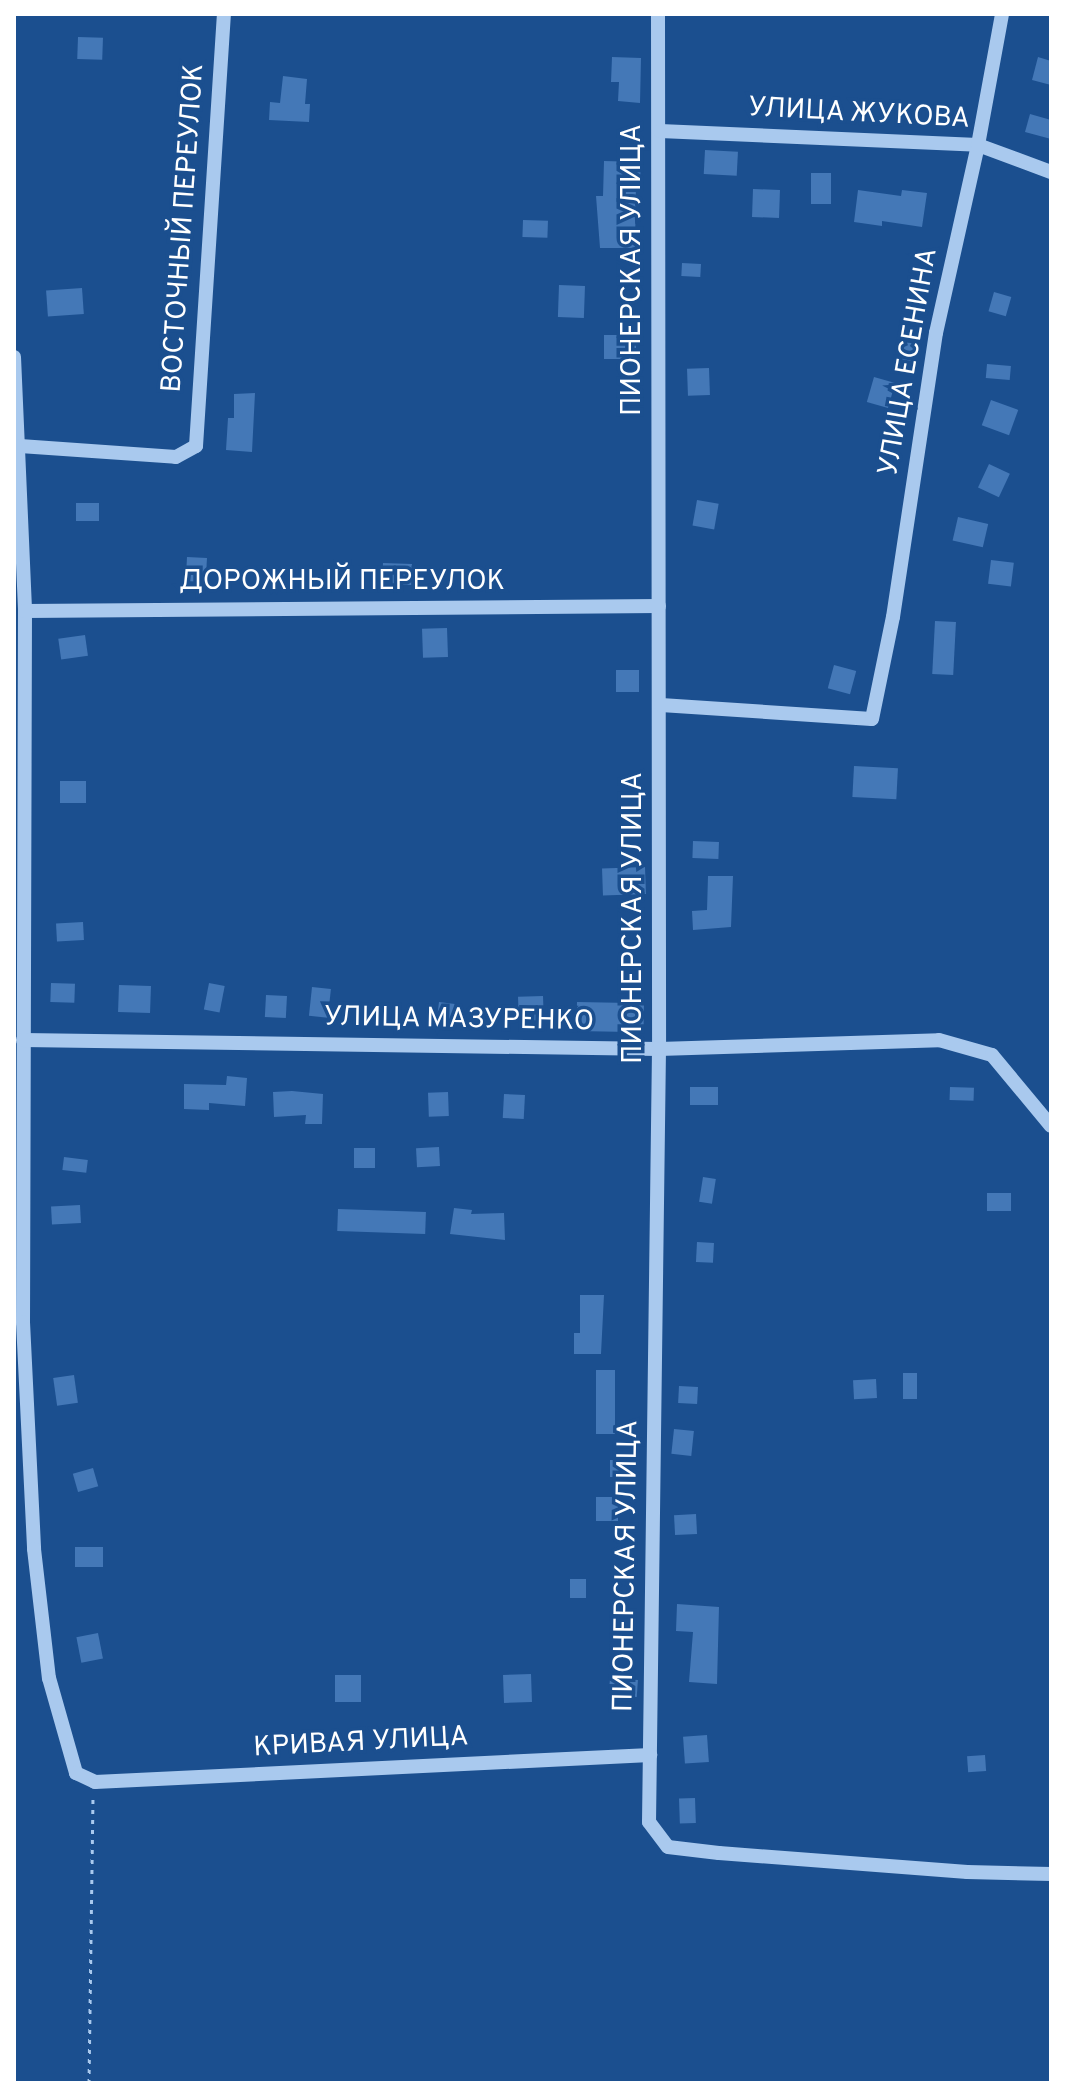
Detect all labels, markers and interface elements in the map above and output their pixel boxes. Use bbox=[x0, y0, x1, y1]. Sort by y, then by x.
street label: ВОСТОЧНЫЙ ПЕРЕУЛОК bbox=[156, 62, 212, 394]
street label: УЛИЦА ЖУКОВА bbox=[747, 91, 971, 137]
street label: ПИОНЕРСКАЯ УЛИЦА bbox=[616, 124, 650, 416]
street label: УЛИЦА ЕСЕНИНА bbox=[872, 245, 946, 479]
street label: ДОРОЖНЫЙ ПЕРЕУЛОК bbox=[179, 565, 505, 599]
street label: ПИОНЕРСКАЯ УЛИЦА bbox=[617, 772, 651, 1064]
street label: УЛИЦА МАЗУРЕНКО bbox=[323, 1001, 595, 1039]
street label: ПИОНЕРСКАЯ УЛИЦА bbox=[608, 1420, 646, 1712]
street label: КРИВАЯ УЛИЦА bbox=[252, 1721, 470, 1765]

